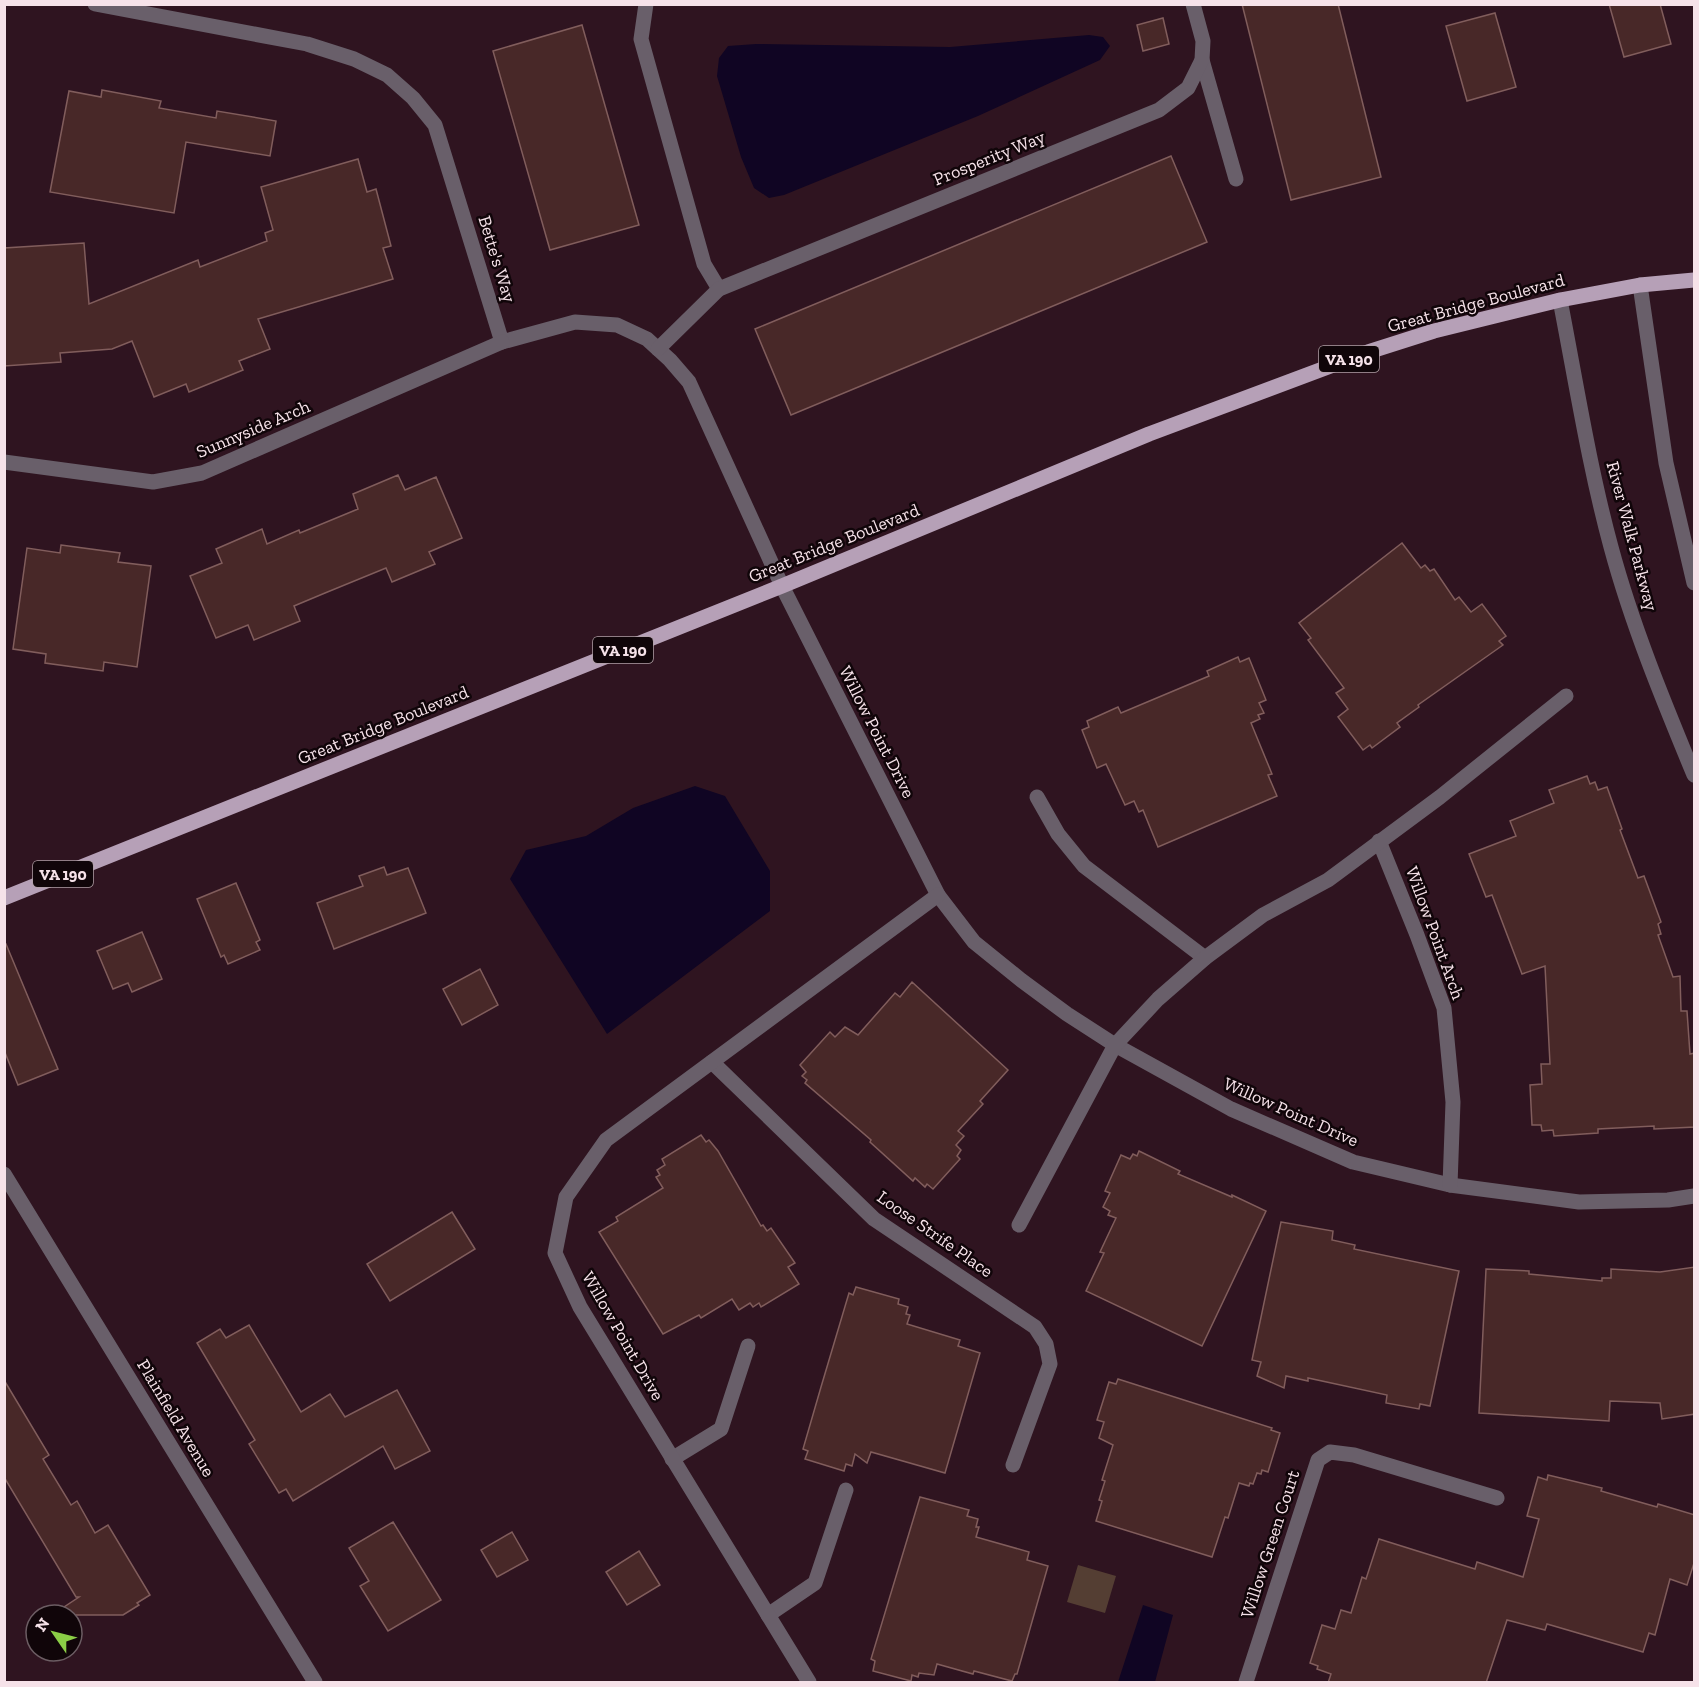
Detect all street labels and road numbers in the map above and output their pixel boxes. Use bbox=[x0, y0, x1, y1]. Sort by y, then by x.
street label: Prosperity Way bbox=[930, 125, 1049, 190]
street label: Bette's Way bbox=[473, 213, 521, 306]
street label: Great Bridge Boulevard bbox=[1385, 269, 1567, 337]
road number: VA 190 bbox=[1319, 346, 1379, 372]
street label: Sunnyside Arch bbox=[193, 395, 313, 463]
street label: River Walk Parkway bbox=[1601, 459, 1663, 614]
street label: Great Bridge Boulevard bbox=[745, 499, 923, 587]
road number: VA 190 bbox=[593, 637, 653, 663]
street label: Willow Point Drive bbox=[834, 662, 920, 802]
street label: Great Bridge Boulevard bbox=[294, 681, 472, 769]
road number: VA 190 bbox=[33, 861, 93, 887]
street label: Willow Point Arch bbox=[1401, 863, 1469, 1003]
street label: Willow Point Drive bbox=[1220, 1072, 1362, 1152]
street label: Loose Strife Place bbox=[873, 1186, 997, 1282]
street label: Willow Point Drive bbox=[577, 1268, 669, 1404]
street label: Plainfield Avenue bbox=[132, 1355, 220, 1481]
street label: Willow Green Court bbox=[1236, 1467, 1304, 1621]

